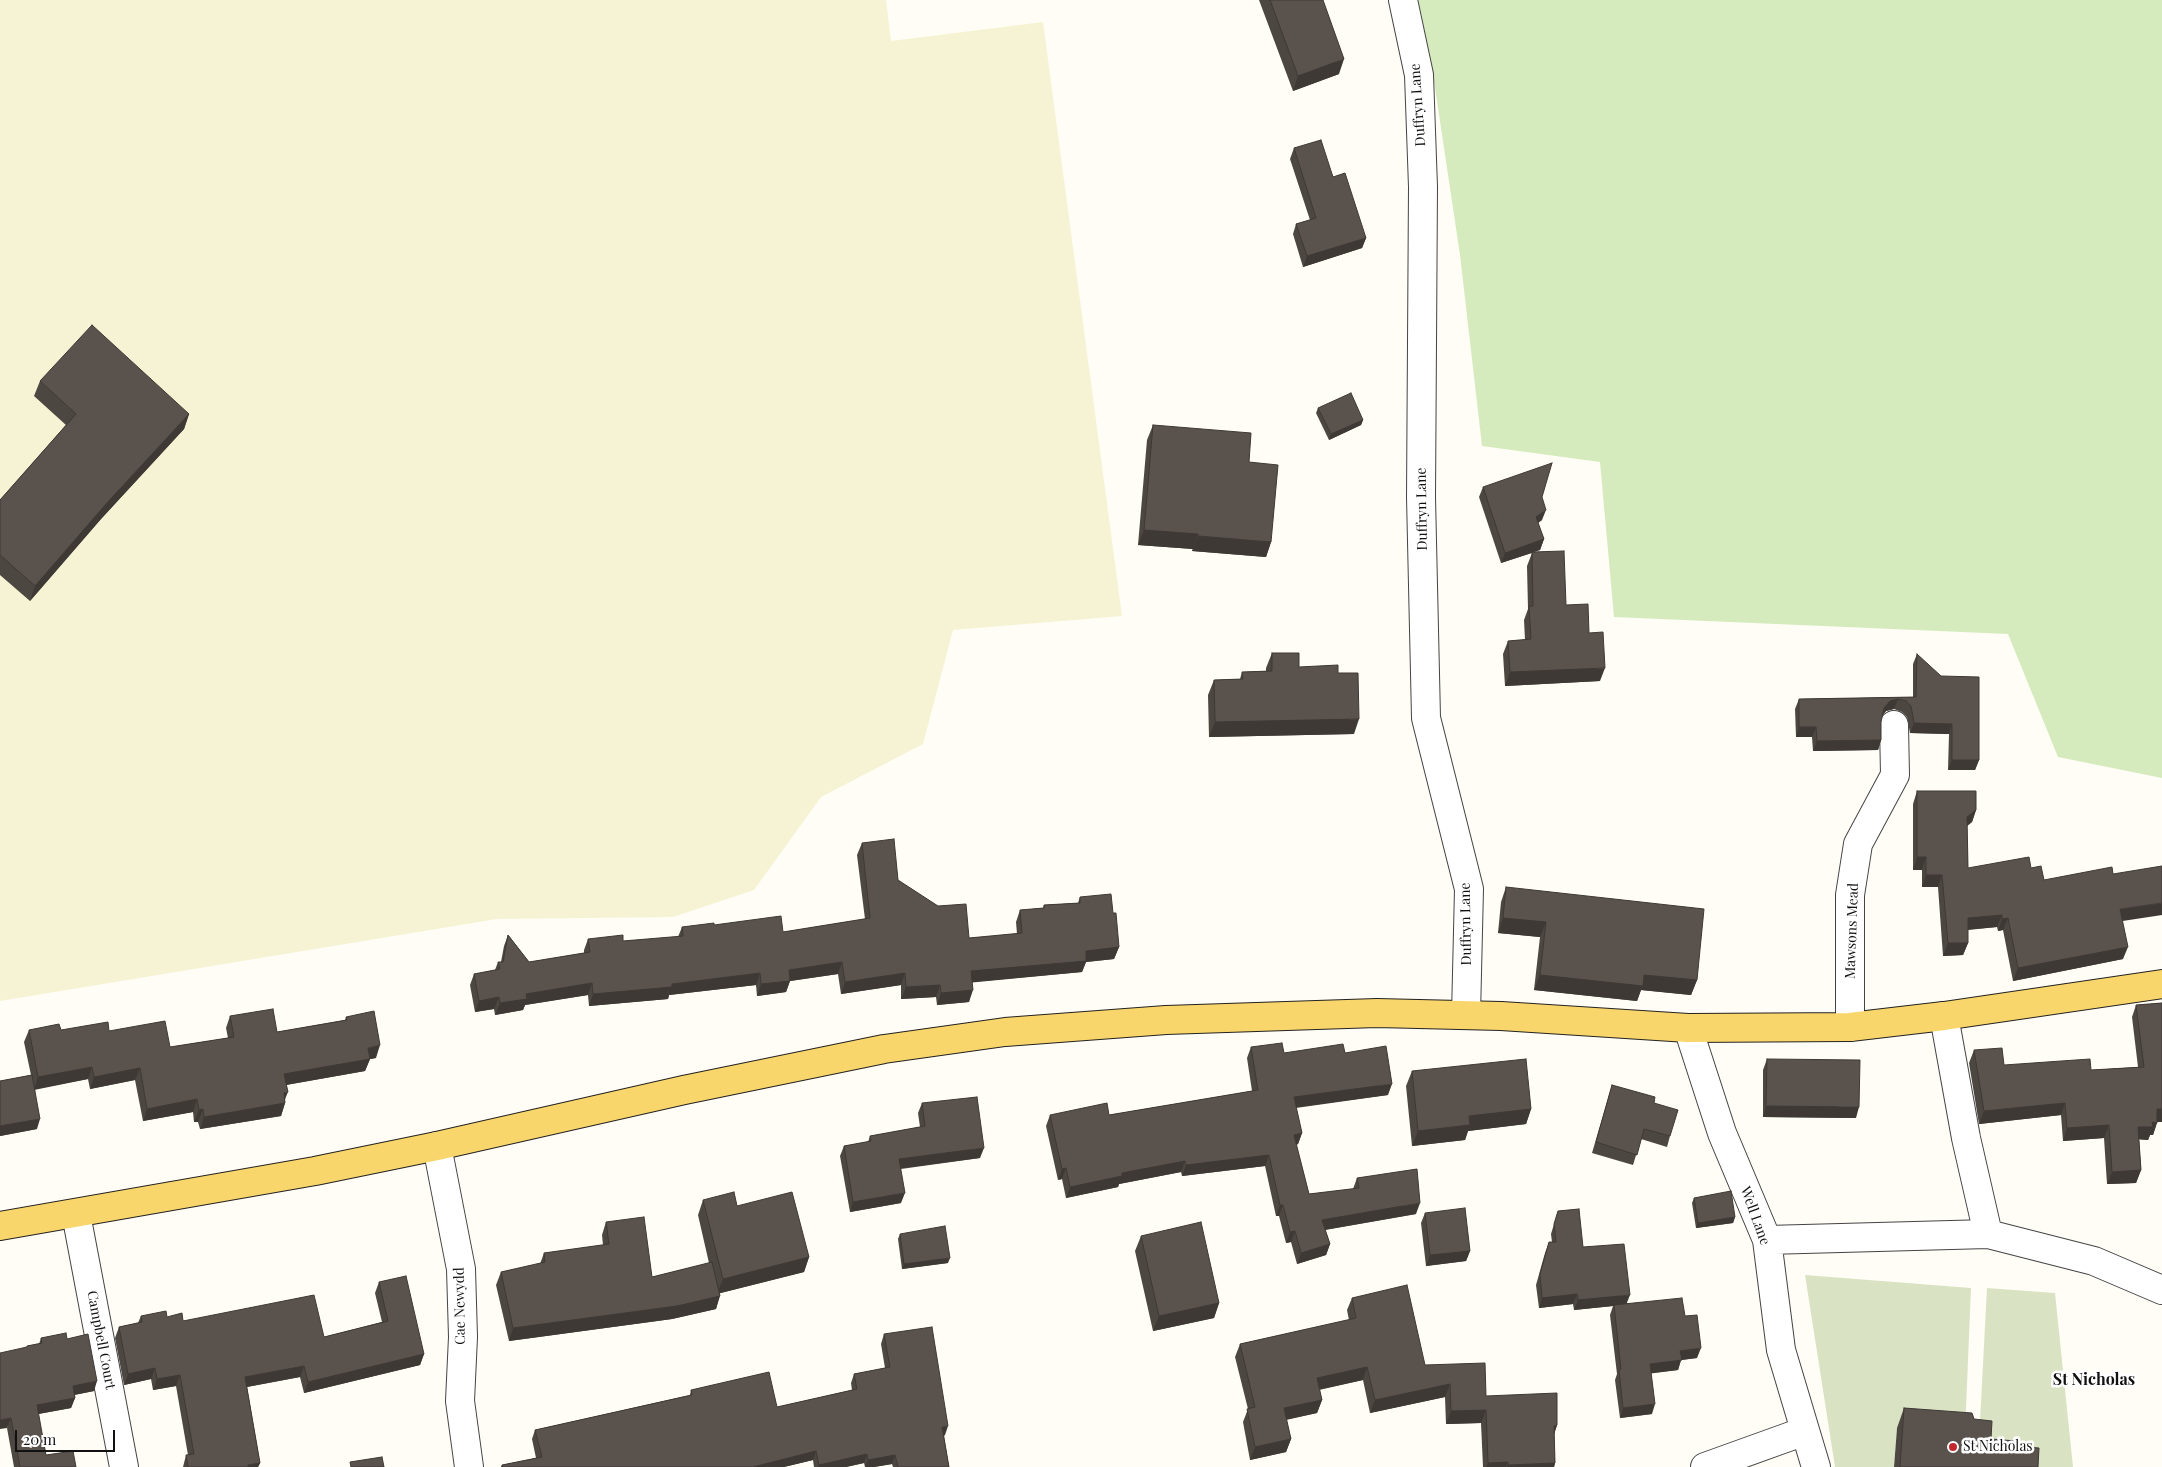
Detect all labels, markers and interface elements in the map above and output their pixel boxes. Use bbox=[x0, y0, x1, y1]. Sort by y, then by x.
street label: Duffryn Lane bbox=[1407, 63, 1429, 147]
street label: Duffryn Lane bbox=[1413, 467, 1431, 551]
street label: Duffryn Lane bbox=[1457, 882, 1475, 966]
street label: Mawsons Mead bbox=[1842, 883, 1862, 979]
street label: Well Lane bbox=[1737, 1185, 1773, 1247]
street label: Cae Newydd bbox=[451, 1267, 469, 1345]
street label: Campbell Court bbox=[83, 1289, 119, 1391]
district label: St Nicholas bbox=[2053, 1370, 2135, 1390]
scale bar bbox=[18, 1420, 118, 1452]
text: 20 m bbox=[23, 1429, 56, 1449]
place label: St Nicholas bbox=[1963, 1439, 2033, 1455]
marker: St Nicholas bbox=[1947, 1441, 1959, 1453]

